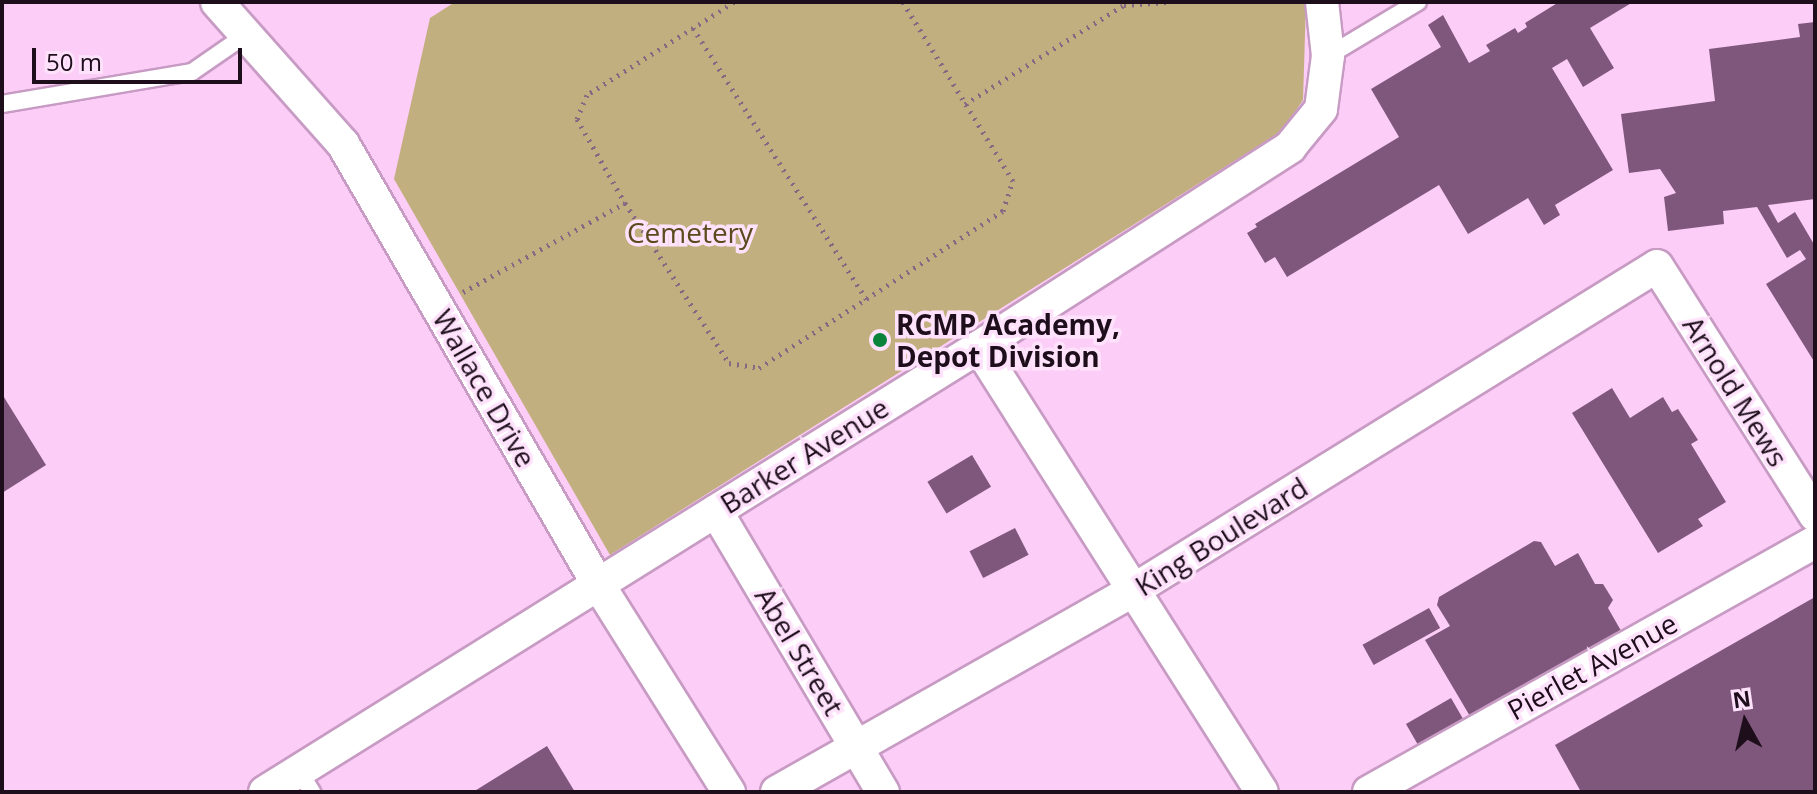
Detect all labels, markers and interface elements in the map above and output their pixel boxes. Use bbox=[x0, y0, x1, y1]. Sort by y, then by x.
scale bar bbox=[36, 32, 246, 82]
text: 50 m bbox=[46, 45, 102, 78]
park label: Cemetery bbox=[627, 215, 753, 249]
street label: Wallace Drive bbox=[426, 303, 544, 473]
place label: RCMP Academy, Depot Division bbox=[896, 307, 1120, 373]
street label: Arnold Mews bbox=[1677, 310, 1795, 472]
marker: RCMP Academy, Depot Division bbox=[871, 331, 889, 349]
street label: Barker Avenue bbox=[714, 390, 894, 520]
street label: King Boulevard bbox=[1129, 470, 1313, 602]
street label: Abel Street bbox=[749, 581, 851, 721]
street label: Pierlet Avenue bbox=[1501, 606, 1683, 726]
north arrow bbox=[1705, 682, 1785, 762]
text: N bbox=[1731, 682, 1753, 714]

